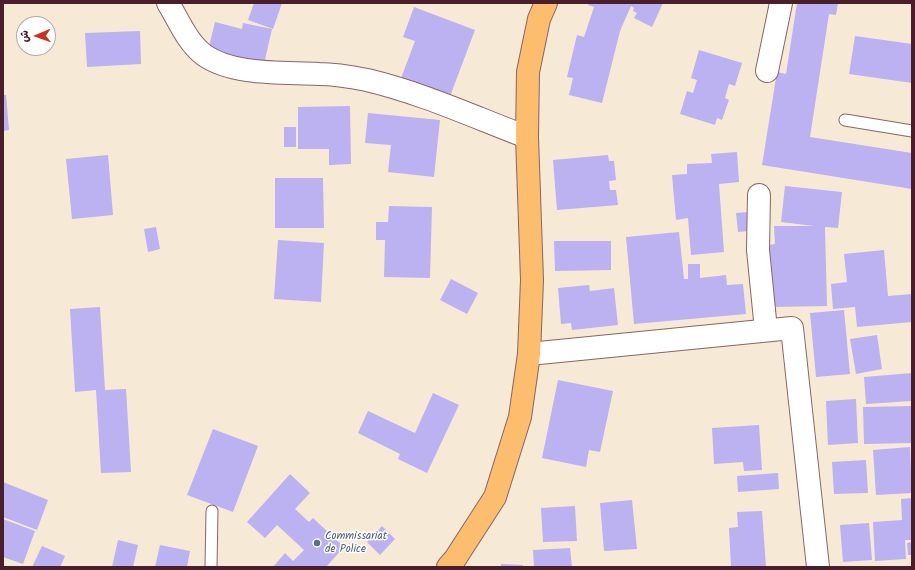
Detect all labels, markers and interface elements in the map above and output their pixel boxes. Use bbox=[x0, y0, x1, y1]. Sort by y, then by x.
north arrow bbox=[16, 16, 56, 56]
text: ش bbox=[16, 30, 34, 43]
place label: Commissariat de Police bbox=[325, 530, 387, 556]
marker: Commissariat de Police bbox=[312, 538, 322, 548]

